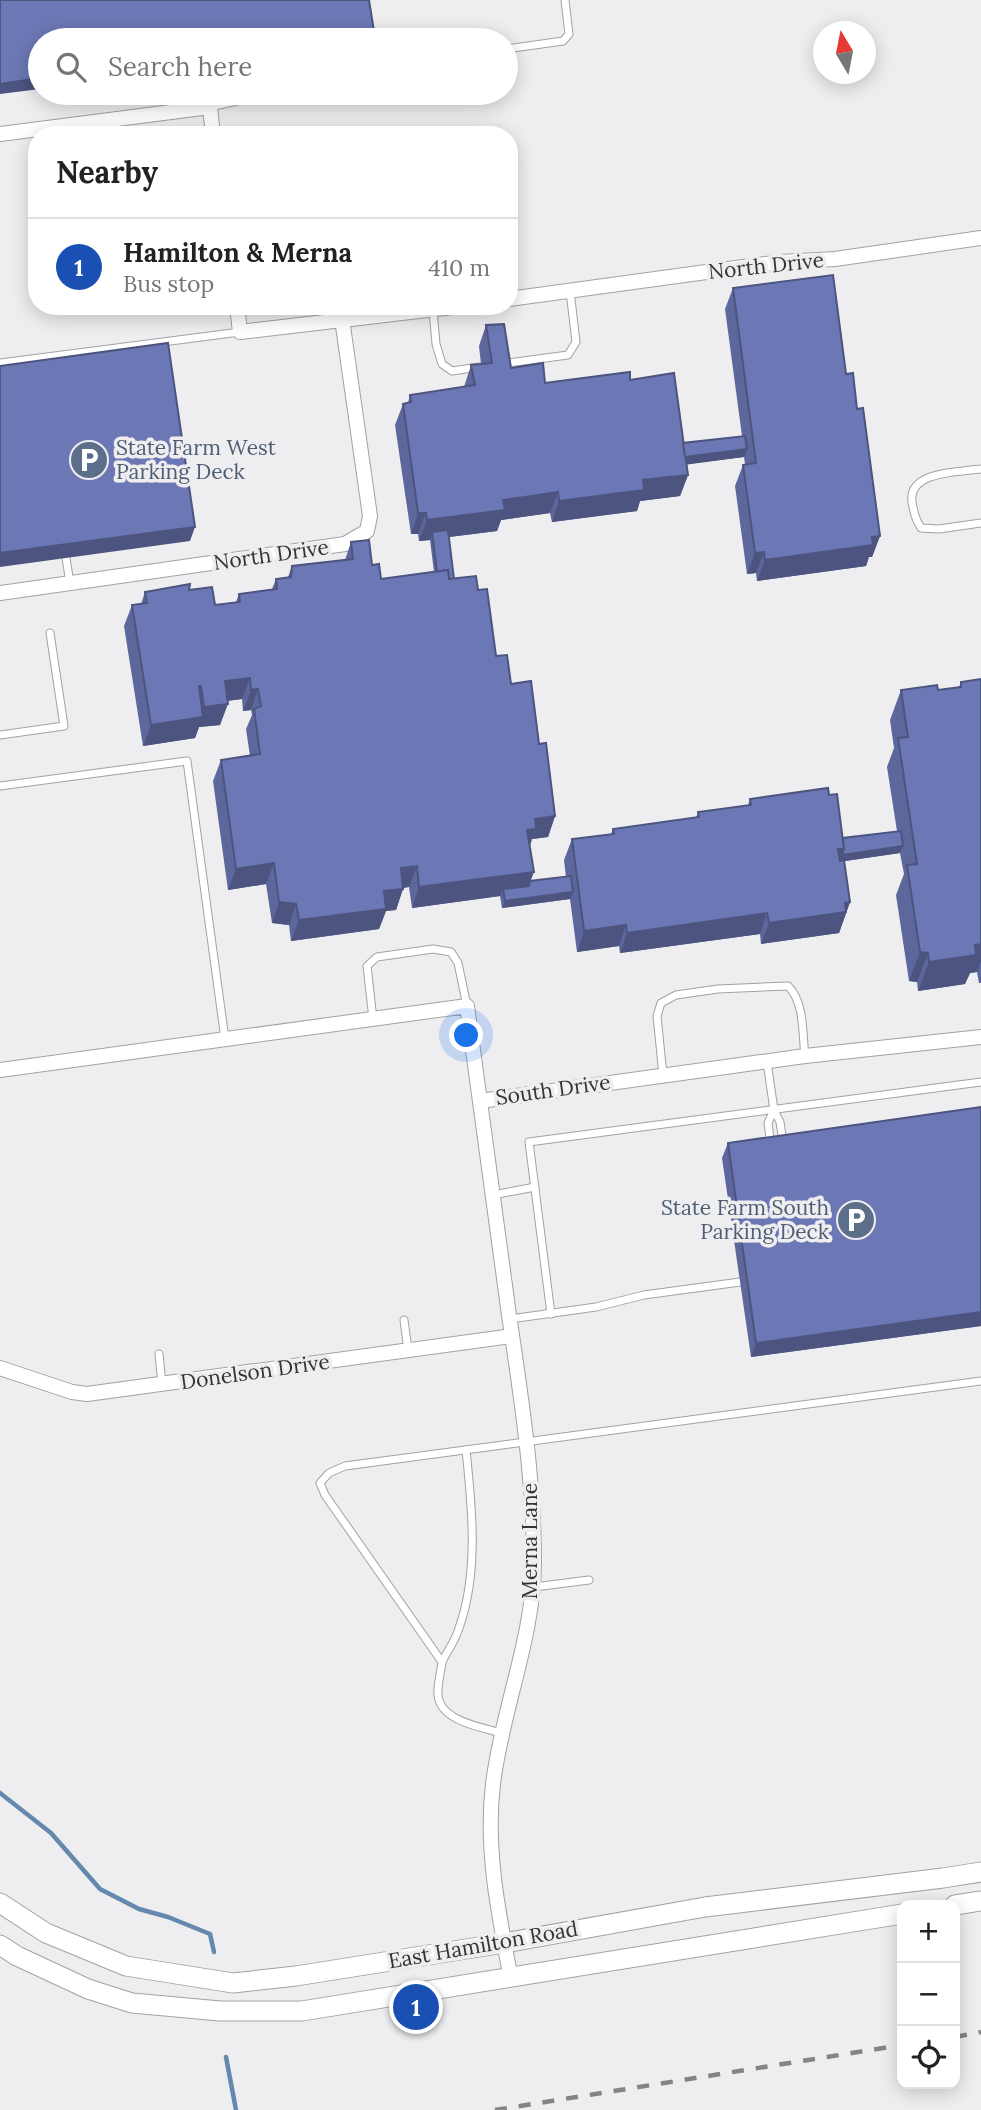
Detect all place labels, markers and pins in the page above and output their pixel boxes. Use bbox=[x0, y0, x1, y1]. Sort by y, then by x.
place label: State Farm West Parking Deck bbox=[116, 434, 277, 485]
parking icon: State Farm West Parking Deck bbox=[68, 439, 110, 481]
place label: State Farm South Parking Deck bbox=[661, 1194, 830, 1245]
parking icon: State Farm South Parking Deck bbox=[835, 1199, 877, 1241]
pin: 1 bbox=[393, 1981, 439, 2033]

